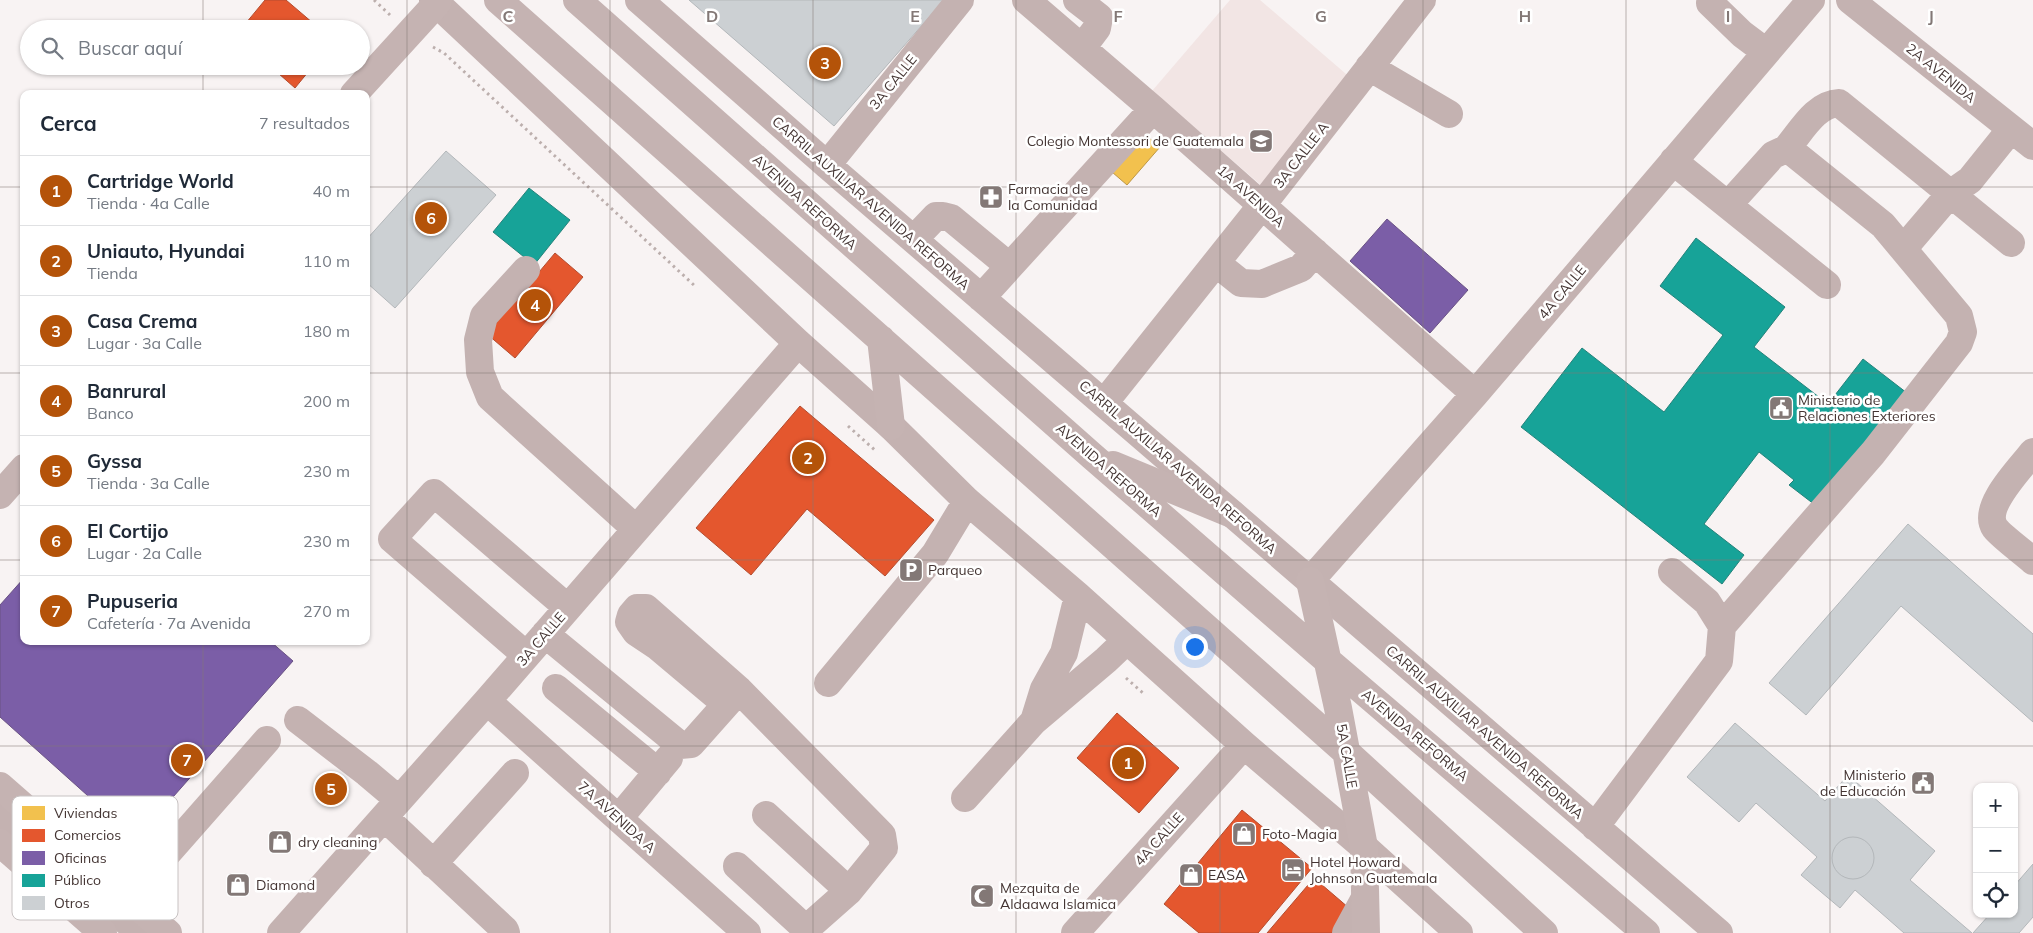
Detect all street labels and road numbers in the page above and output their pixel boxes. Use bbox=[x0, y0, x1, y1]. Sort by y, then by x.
street label: 2A AVENIDA bbox=[1902, 39, 1980, 107]
street label: 3A CALLE bbox=[865, 51, 921, 113]
street label: CARRIL AUXILIAR AVENIDA REFORMA bbox=[768, 112, 974, 294]
street label: 3A CALLE A bbox=[1269, 118, 1333, 192]
street label: AVENIDA REFORMA bbox=[749, 150, 861, 254]
street label: 1A AVENIDA bbox=[1214, 161, 1289, 231]
street label: 4A CALLE bbox=[1534, 261, 1590, 323]
street label: CARRIL AUXILIAR AVENIDA REFORMA bbox=[1076, 377, 1280, 557]
street label: AVENIDA REFORMA bbox=[1053, 420, 1165, 520]
street label: 3A CALLE bbox=[513, 608, 569, 670]
street label: CARRIL AUXILIAR AVENIDA REFORMA bbox=[1383, 642, 1587, 822]
street label: AVENIDA REFORMA bbox=[1358, 685, 1472, 785]
street label: 5A CALLE bbox=[1332, 722, 1362, 790]
street label: 7A AVENIDA A bbox=[574, 777, 660, 857]
street label: 4A CALLE bbox=[1130, 809, 1188, 869]

